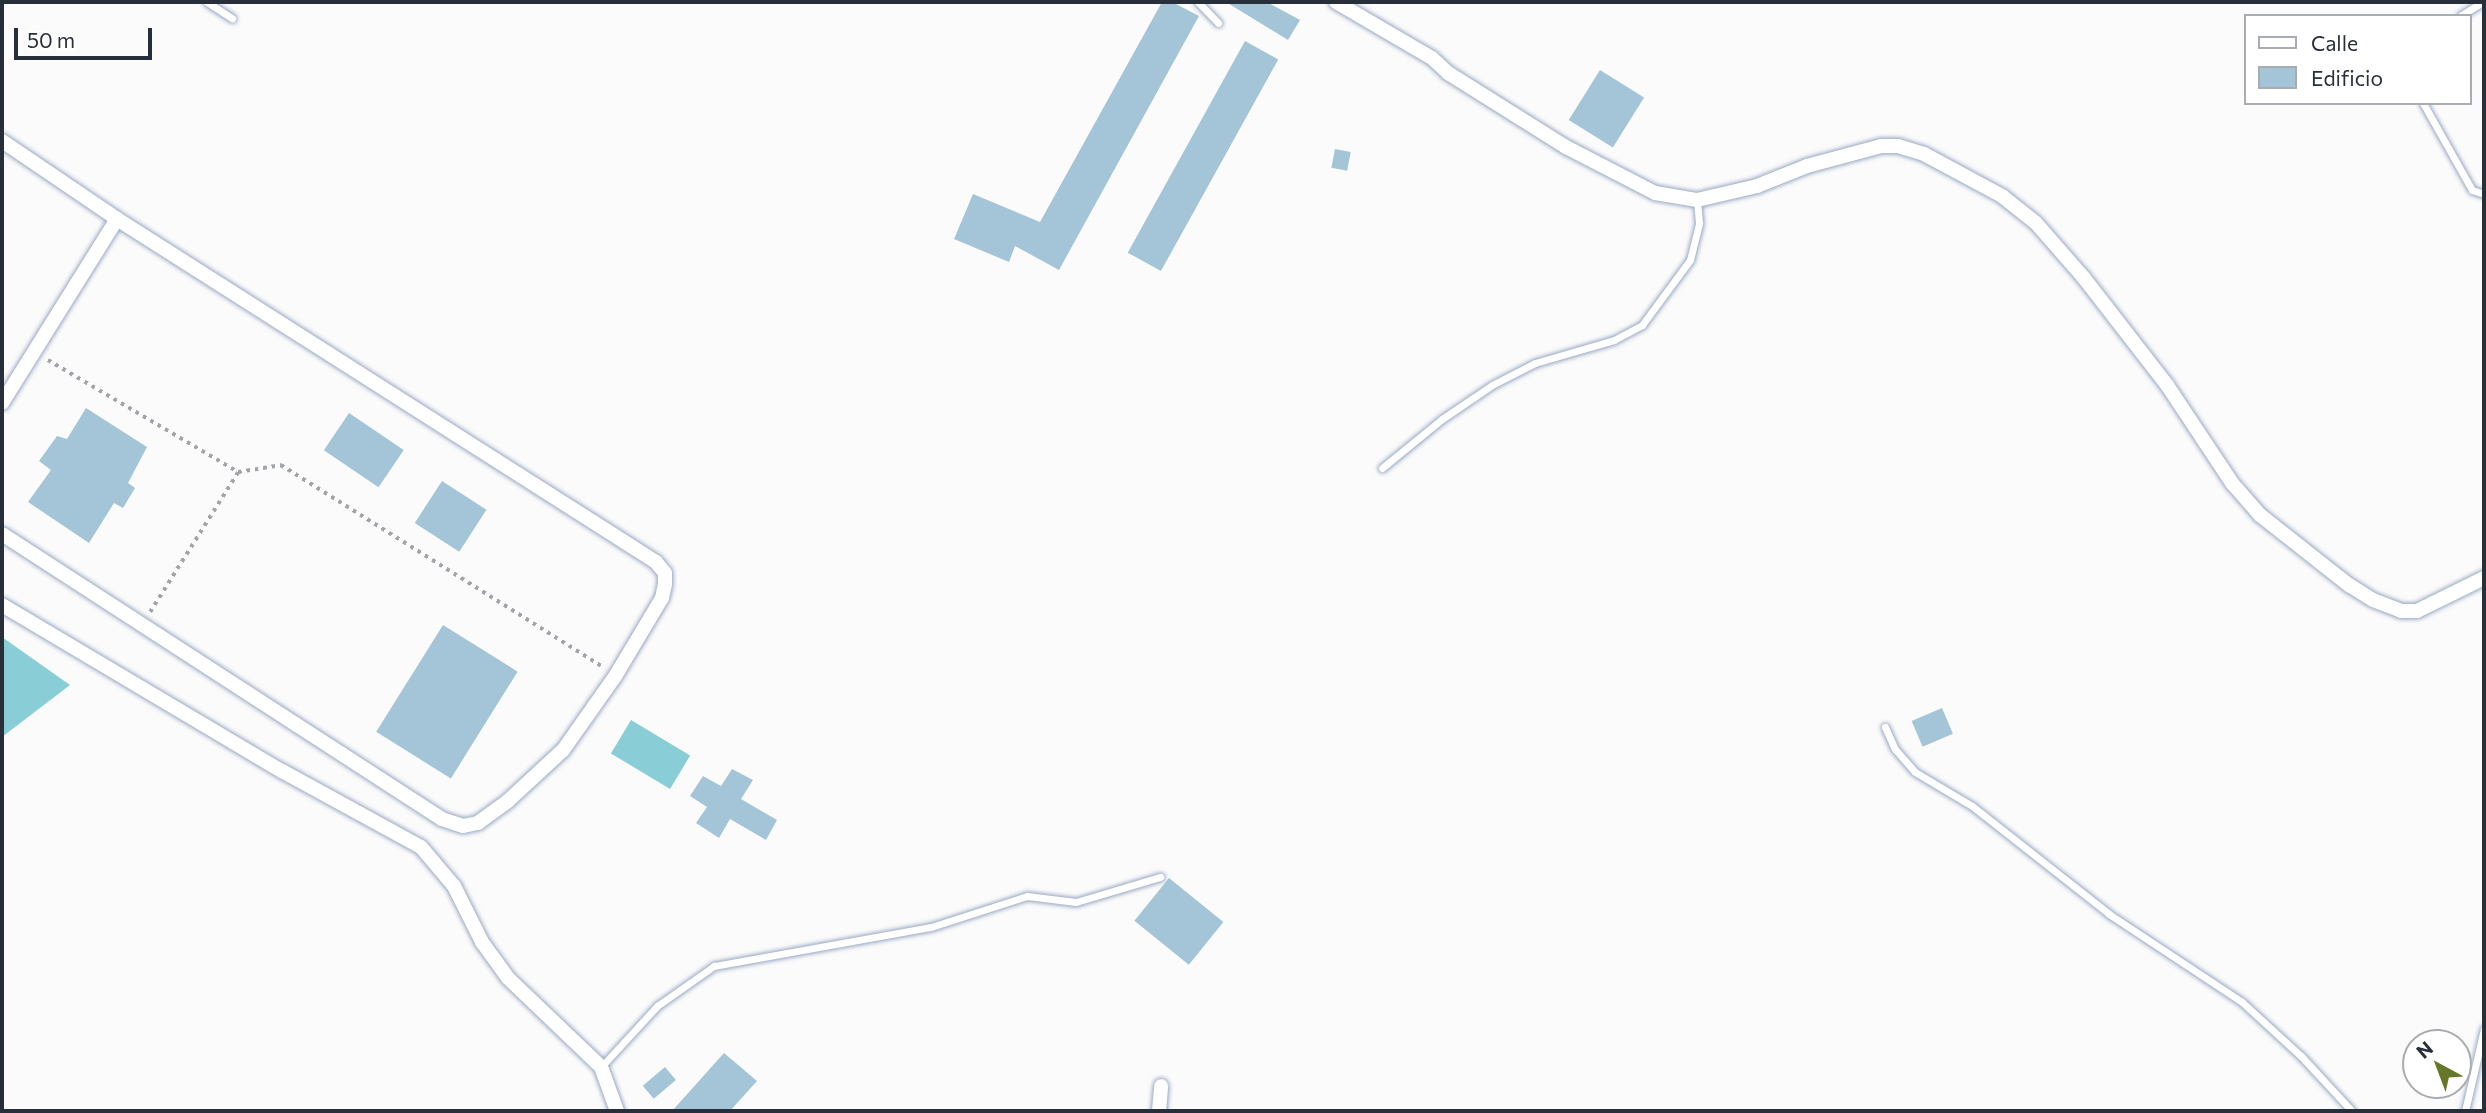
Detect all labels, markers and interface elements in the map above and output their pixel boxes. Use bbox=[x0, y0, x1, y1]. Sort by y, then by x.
scale bar bbox=[18, 14, 156, 58]
legend bbox=[2244, 14, 2472, 105]
text: 50 m bbox=[27, 27, 75, 52]
text: Calle bbox=[2311, 30, 2358, 55]
text: Edificio bbox=[2311, 65, 2383, 90]
north arrow bbox=[2402, 1029, 2472, 1099]
text: N bbox=[2411, 1036, 2437, 1063]

